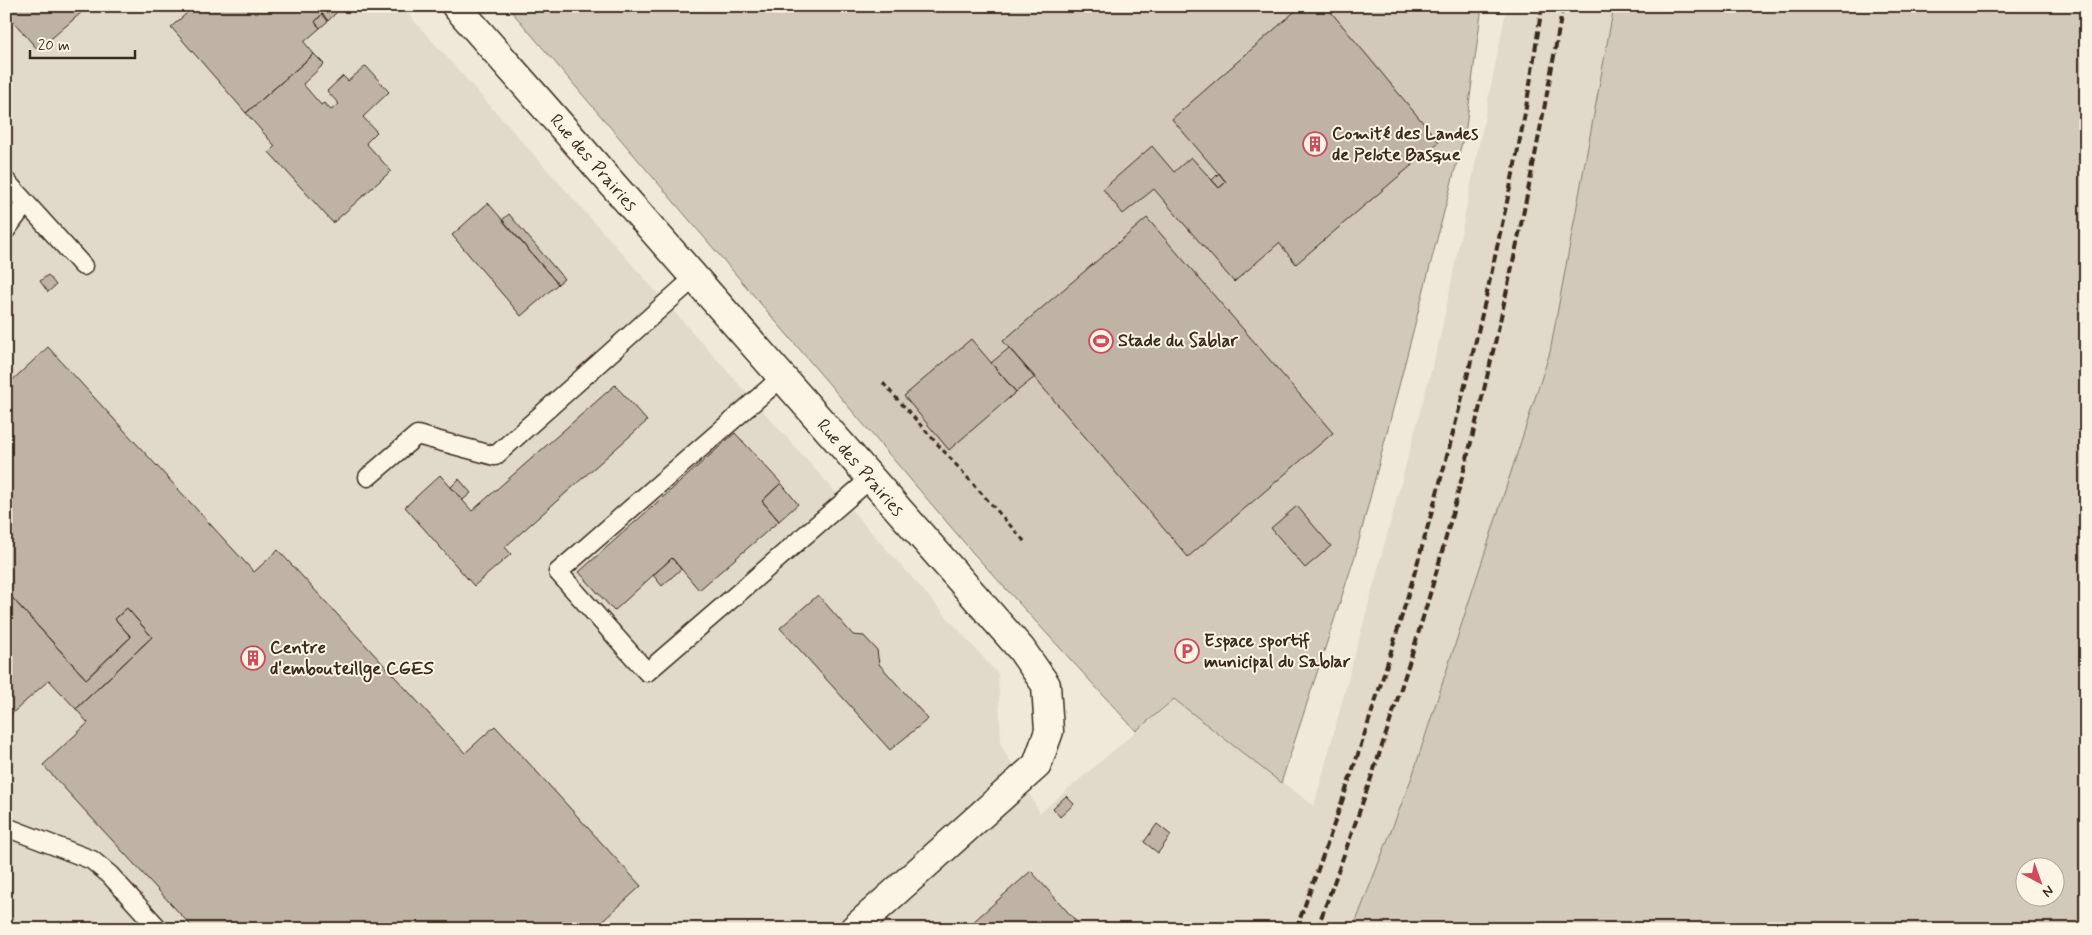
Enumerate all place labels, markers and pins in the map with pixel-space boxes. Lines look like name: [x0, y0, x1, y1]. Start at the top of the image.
place label: Comité des Landes de Pelote Basque: [1332, 122, 1478, 167]
building icon: Comité des Landes de Pelote Basque: [1302, 131, 1328, 157]
sports icon: Stade du Sablar: [1088, 328, 1114, 354]
place label: Stade du Sablar: [1118, 329, 1238, 353]
place label: Espace sportif municipal du Sablar: [1204, 629, 1351, 674]
place label: Centre d'embouteillge CGES: [270, 636, 434, 683]
parking icon: Espace sportif municipal du Sablar: [1174, 638, 1200, 664]
building icon: Centre d'embouteillge CGES: [240, 645, 266, 671]

